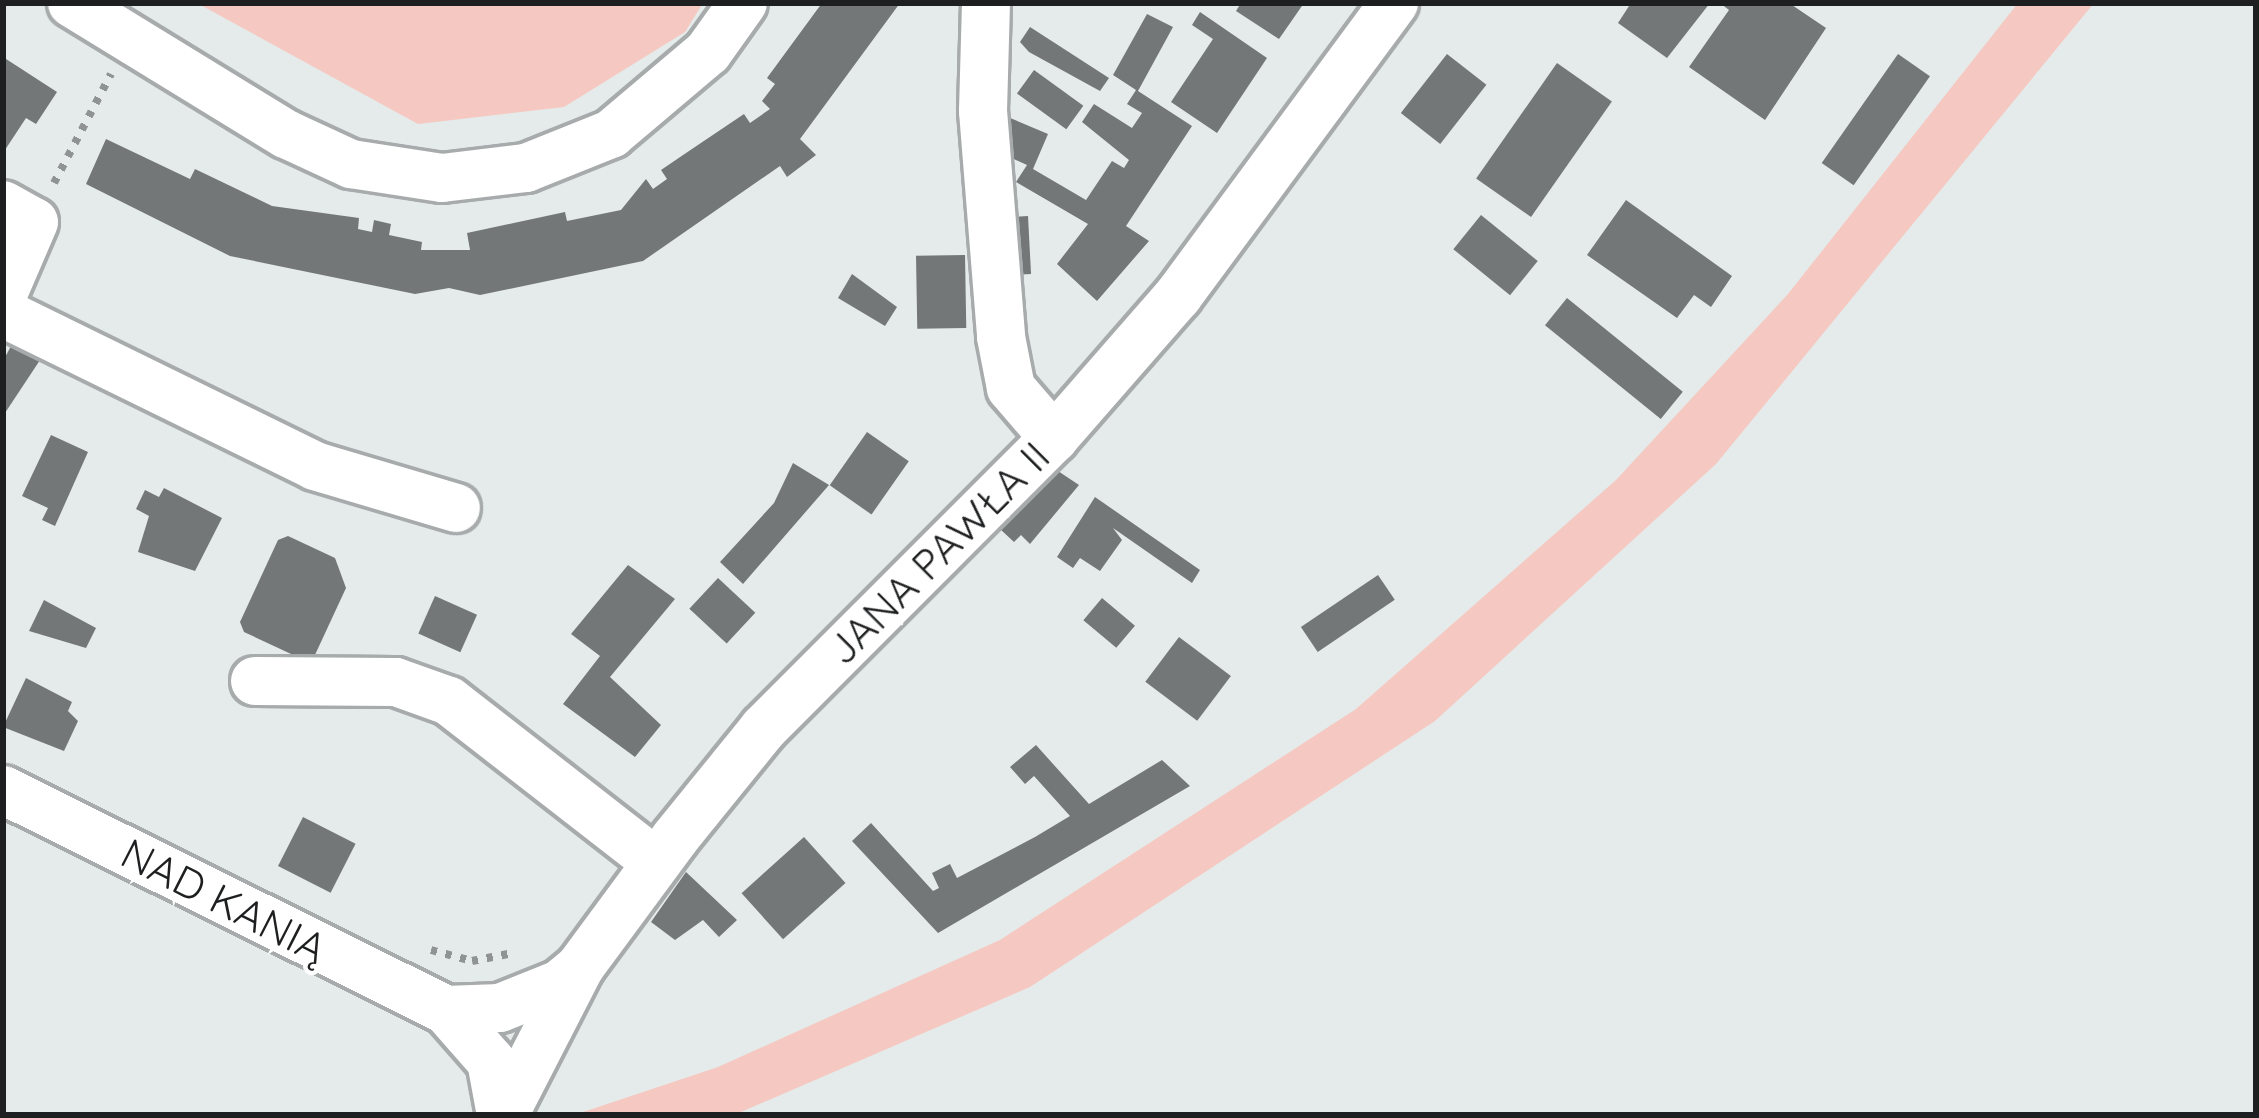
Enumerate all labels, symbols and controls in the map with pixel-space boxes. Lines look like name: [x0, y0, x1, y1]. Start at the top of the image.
street label: JANA PAWŁA II: [816, 431, 1060, 675]
street label: NAD KANIĄ: [113, 828, 335, 974]

